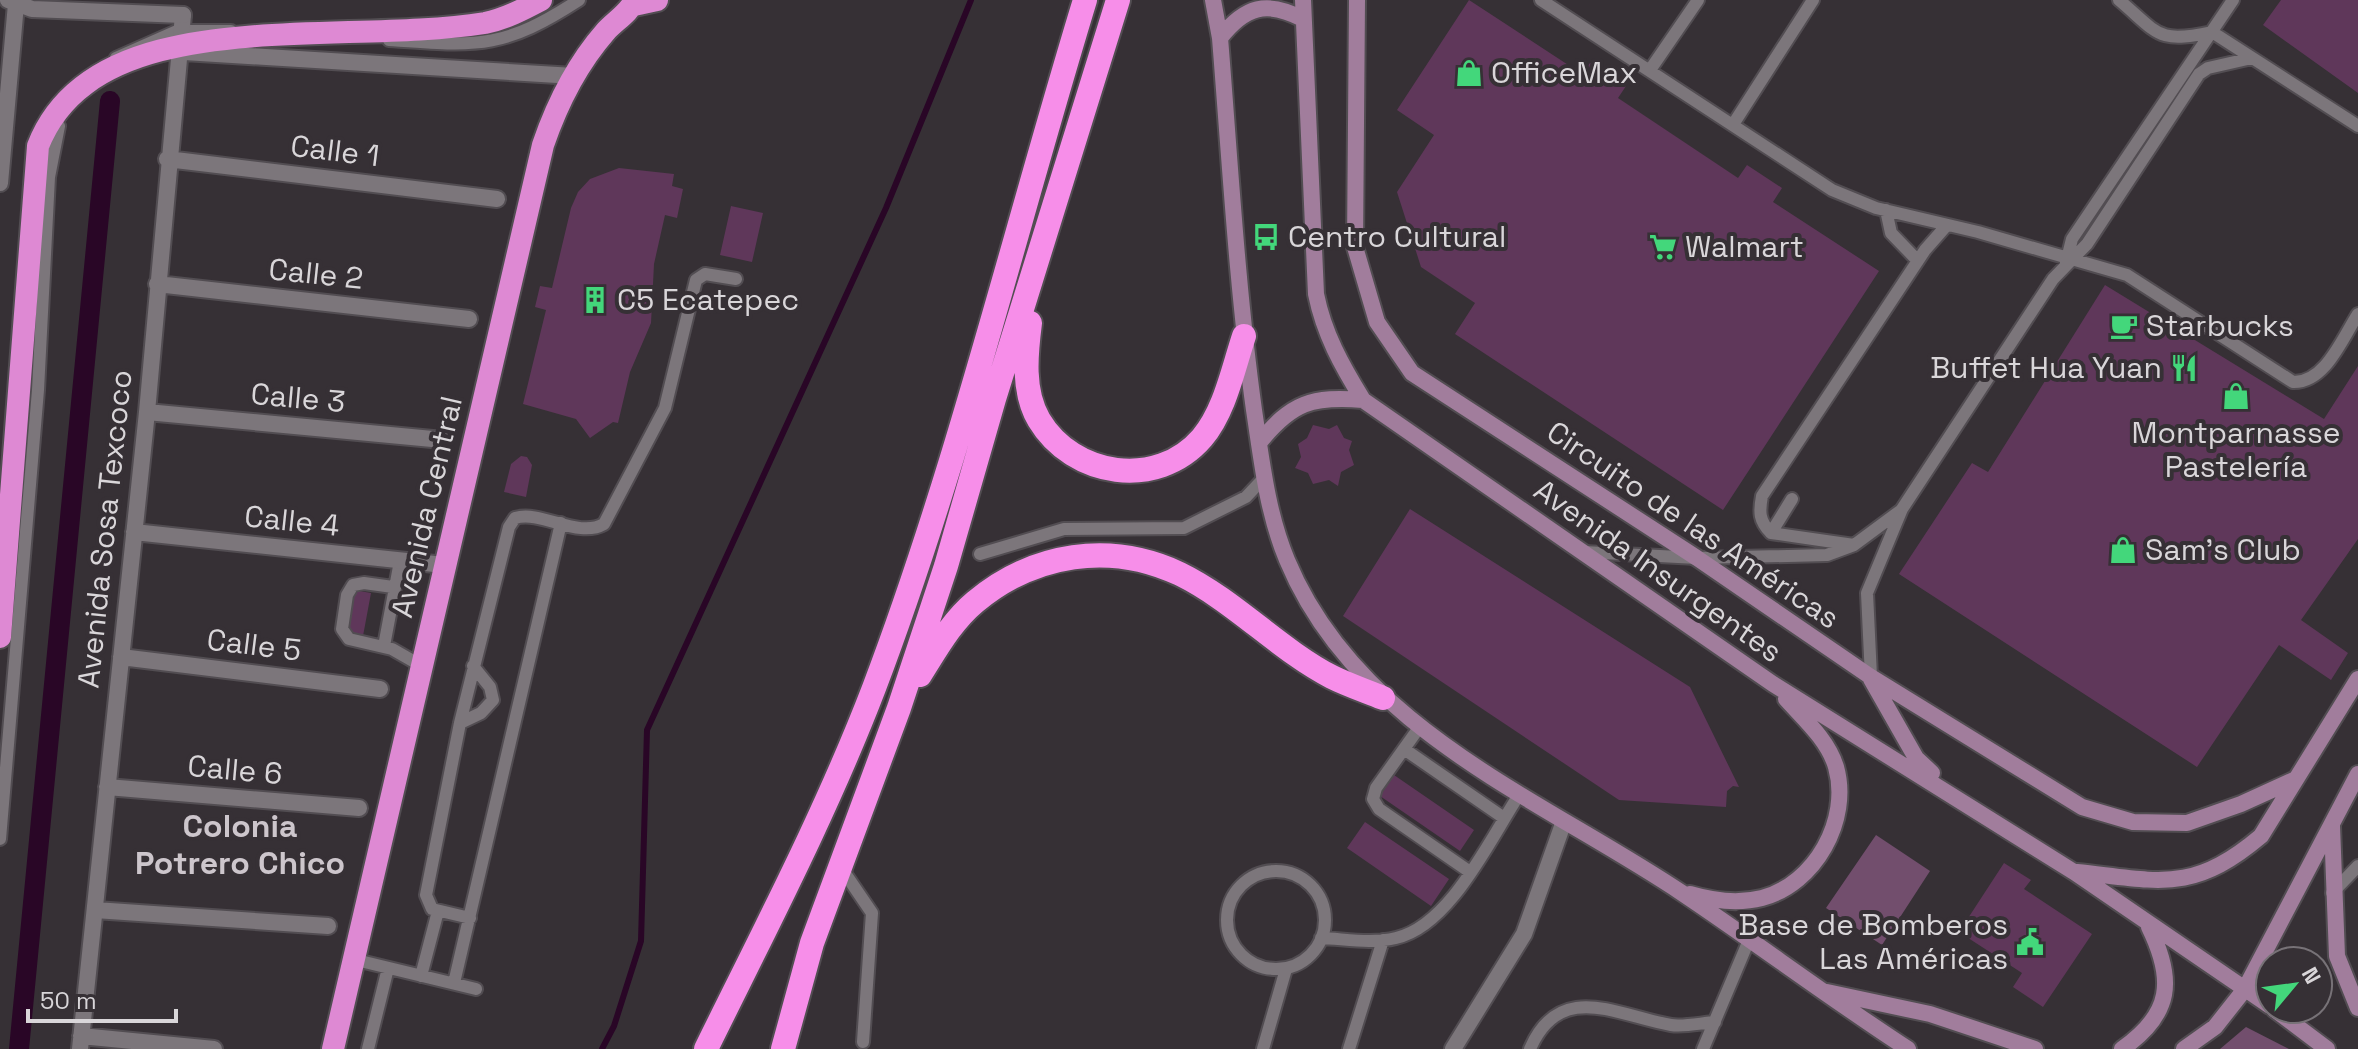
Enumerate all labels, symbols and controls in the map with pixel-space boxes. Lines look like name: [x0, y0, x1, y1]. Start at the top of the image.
place label: OfficeMax: [1491, 53, 1637, 92]
shop icon: OfficeMax: [1454, 58, 1484, 88]
street label: Calle 1: [288, 126, 382, 175]
place label: Centro Cultural: [1288, 217, 1506, 256]
bus stop icon: Centro Cultural: [1251, 222, 1281, 252]
place label: Walmart: [1685, 227, 1804, 266]
supermarket icon: Walmart: [1648, 232, 1678, 262]
street label: Calle 2: [267, 249, 365, 298]
place label: C5 Ecatepec: [617, 280, 799, 319]
building icon: C5 Ecatepec: [580, 285, 610, 315]
place label: Starbucks: [2146, 306, 2294, 345]
cafe icon: Starbucks: [2109, 311, 2139, 341]
place label: Buffet Hua Yuan: [1930, 348, 2162, 387]
restaurant icon: Buffet Hua Yuan: [2169, 353, 2199, 383]
street label: Avenida Sosa Texcoco: [68, 368, 141, 690]
street label: Calle 3: [249, 374, 347, 421]
shop icon: Montparnasse Pastelería: [2221, 381, 2251, 411]
street label: Avenida Central: [382, 392, 471, 621]
street label: Circuito de las Américas: [1539, 412, 1847, 637]
place label: Montparnasse Pastelería: [2131, 413, 2341, 486]
street label: Avenida Insurgentes: [1527, 470, 1790, 671]
street label: Calle 4: [243, 496, 342, 545]
place label: Sam's Club: [2145, 530, 2301, 569]
shop icon: Sam's Club: [2108, 535, 2138, 565]
street label: Calle 5: [205, 619, 303, 670]
street label: Calle 6: [186, 746, 284, 793]
district label: Colonia Potrero Chico: [135, 806, 345, 883]
place label: Base de Bomberos Las Américas: [1739, 905, 2008, 978]
public building icon: Base de Bomberos Las Américas: [2015, 927, 2045, 957]
north arrow: [2254, 945, 2334, 1025]
text: N: [2296, 962, 2327, 989]
scale bar: [28, 973, 176, 1023]
text: 50 m: [40, 985, 97, 1016]

